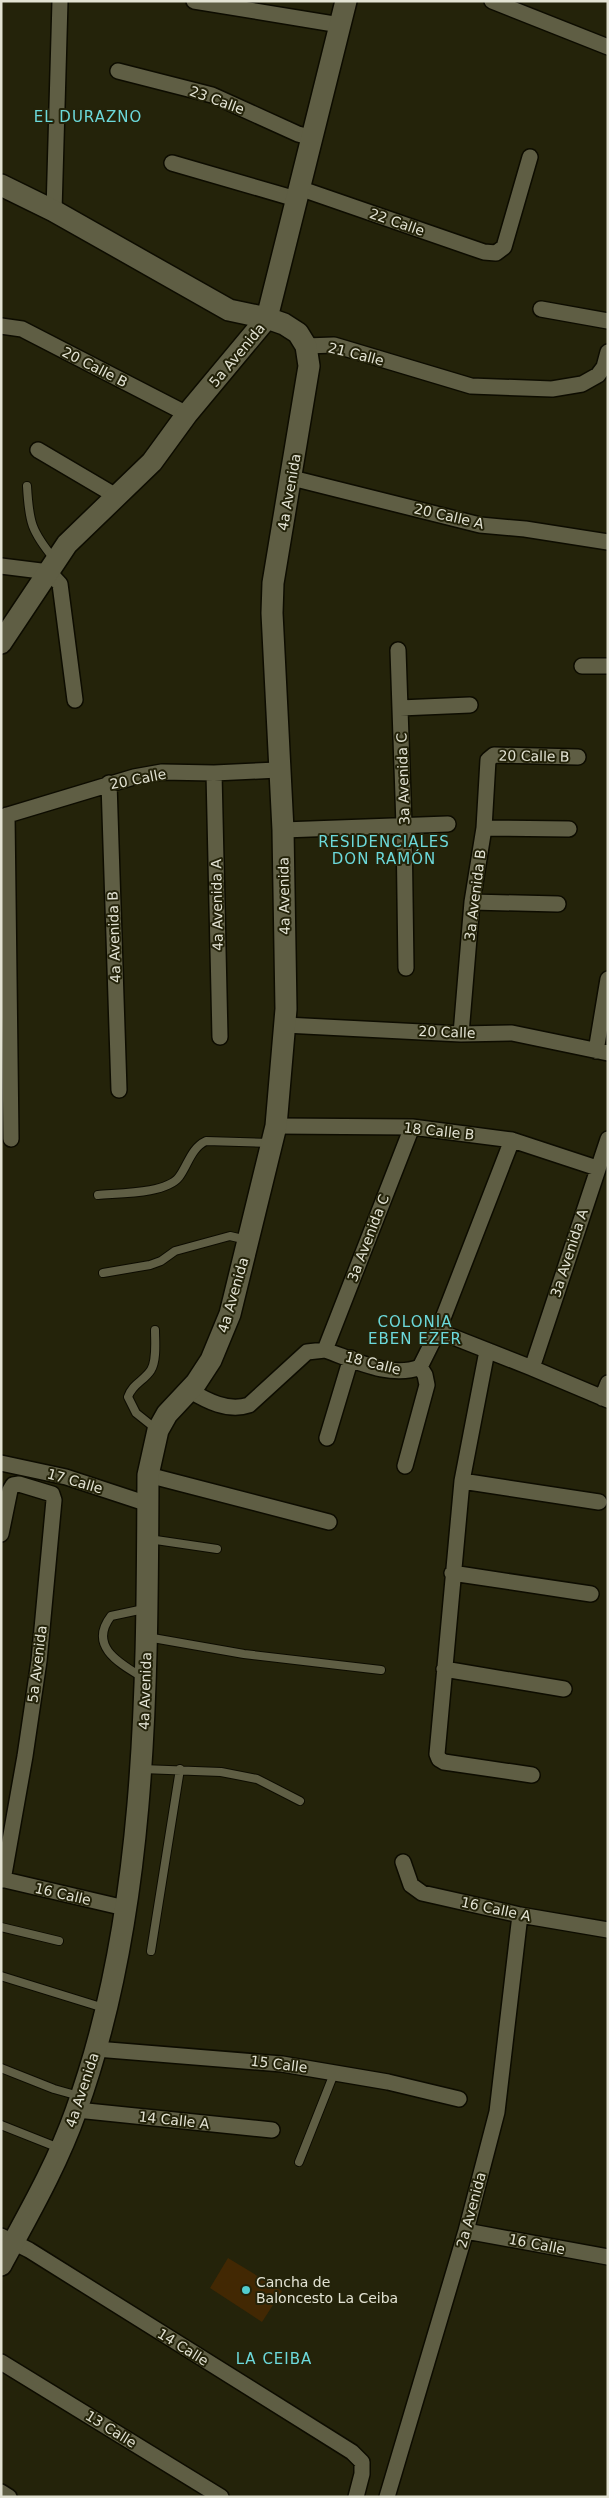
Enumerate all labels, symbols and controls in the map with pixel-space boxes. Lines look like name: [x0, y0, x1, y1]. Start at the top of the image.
street label: 23 Calle: [187, 83, 247, 117]
district label: EL DURAZNO: [34, 108, 142, 126]
street label: 22 Calle: [367, 205, 427, 239]
street label: 5a Avenida: [206, 320, 268, 390]
street label: 21 Calle: [326, 339, 386, 369]
street label: 20 Calle B: [60, 344, 130, 390]
street label: 4a Avenida: [274, 452, 304, 532]
street label: 20 Calle A: [413, 500, 486, 532]
street label: 3a Avenida C: [393, 733, 413, 825]
street label: 20 Calle B: [498, 747, 570, 765]
street label: 20 Calle: [108, 766, 168, 792]
district label: RESIDENCIALES DON RAMÓN: [318, 833, 450, 868]
street label: 3a Avenida B: [461, 848, 489, 942]
street label: 4a Avenida: [275, 857, 293, 935]
street label: 4a Avenida A: [208, 859, 226, 951]
street label: 4a Avenida B: [104, 891, 124, 983]
street label: 20 Calle: [418, 1023, 476, 1041]
street label: 18 Calle B: [403, 1119, 475, 1143]
street label: 3a Avenida C: [344, 1192, 392, 1284]
street label: 3a Avenida A: [547, 1206, 591, 1299]
street label: 4a Avenida: [215, 1255, 251, 1335]
district label: COLONIA EBEN EZER: [368, 1313, 462, 1348]
street label: 18 Calle: [343, 1348, 403, 1378]
street label: 17 Calle: [45, 1465, 105, 1497]
street label: 5a Avenida: [24, 1624, 50, 1704]
street label: 4a Avenida: [136, 1652, 154, 1730]
street label: 16 Calle: [33, 1880, 93, 1908]
street label: 16 Calle A: [460, 1894, 533, 1924]
street label: 4a Avenida: [62, 2051, 102, 2129]
street label: 15 Calle: [250, 2053, 308, 2075]
street label: 14 Calle A: [138, 2108, 211, 2132]
street label: 2a Avenida: [453, 2170, 489, 2250]
street label: 16 Calle: [507, 2231, 567, 2257]
place label: Cancha de Baloncesto La Ceiba: [256, 2274, 398, 2306]
marker: Cancha de Baloncesto La Ceiba: [240, 2284, 252, 2296]
street label: 14 Calle: [155, 2325, 211, 2369]
district label: LA CEIBA: [236, 2350, 312, 2368]
street label: 13 Calle: [83, 2407, 139, 2451]

